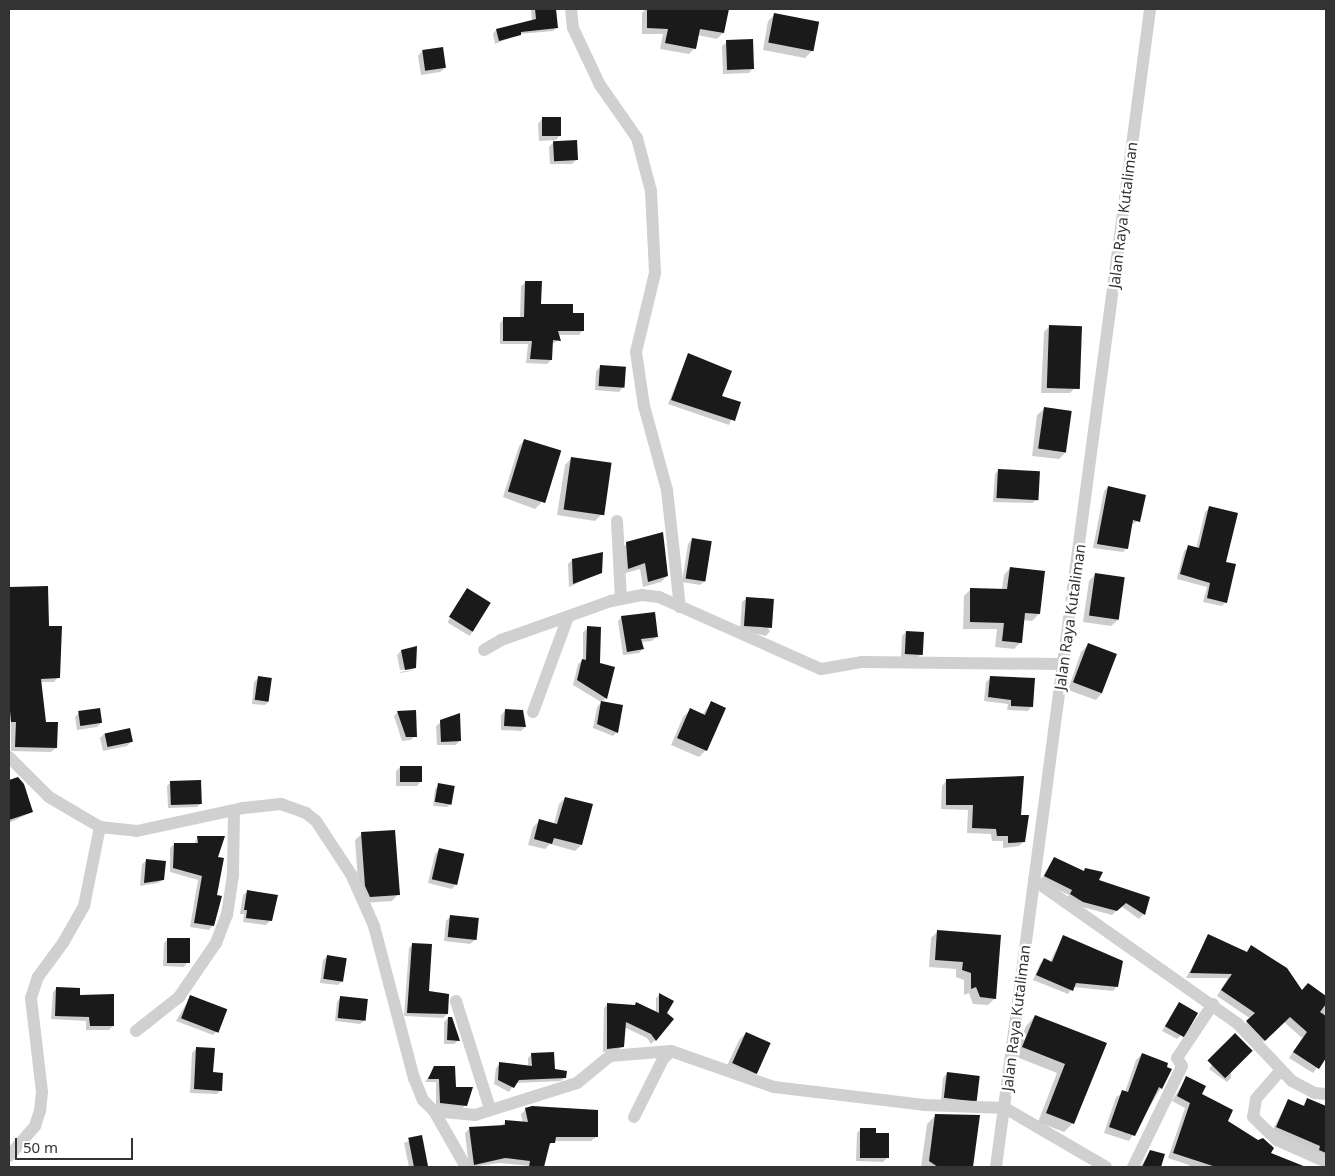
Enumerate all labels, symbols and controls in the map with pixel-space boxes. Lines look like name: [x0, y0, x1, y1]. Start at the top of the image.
street label: Jalan Raya Kutaliman: [1105, 141, 1141, 289]
street label: Jalan Raya Kutaliman: [1051, 543, 1089, 691]
street label: Jalan Raya Kutaliman: [998, 944, 1034, 1092]
scale bar: [18, 1128, 135, 1160]
text: 50 m: [23, 1137, 58, 1157]

